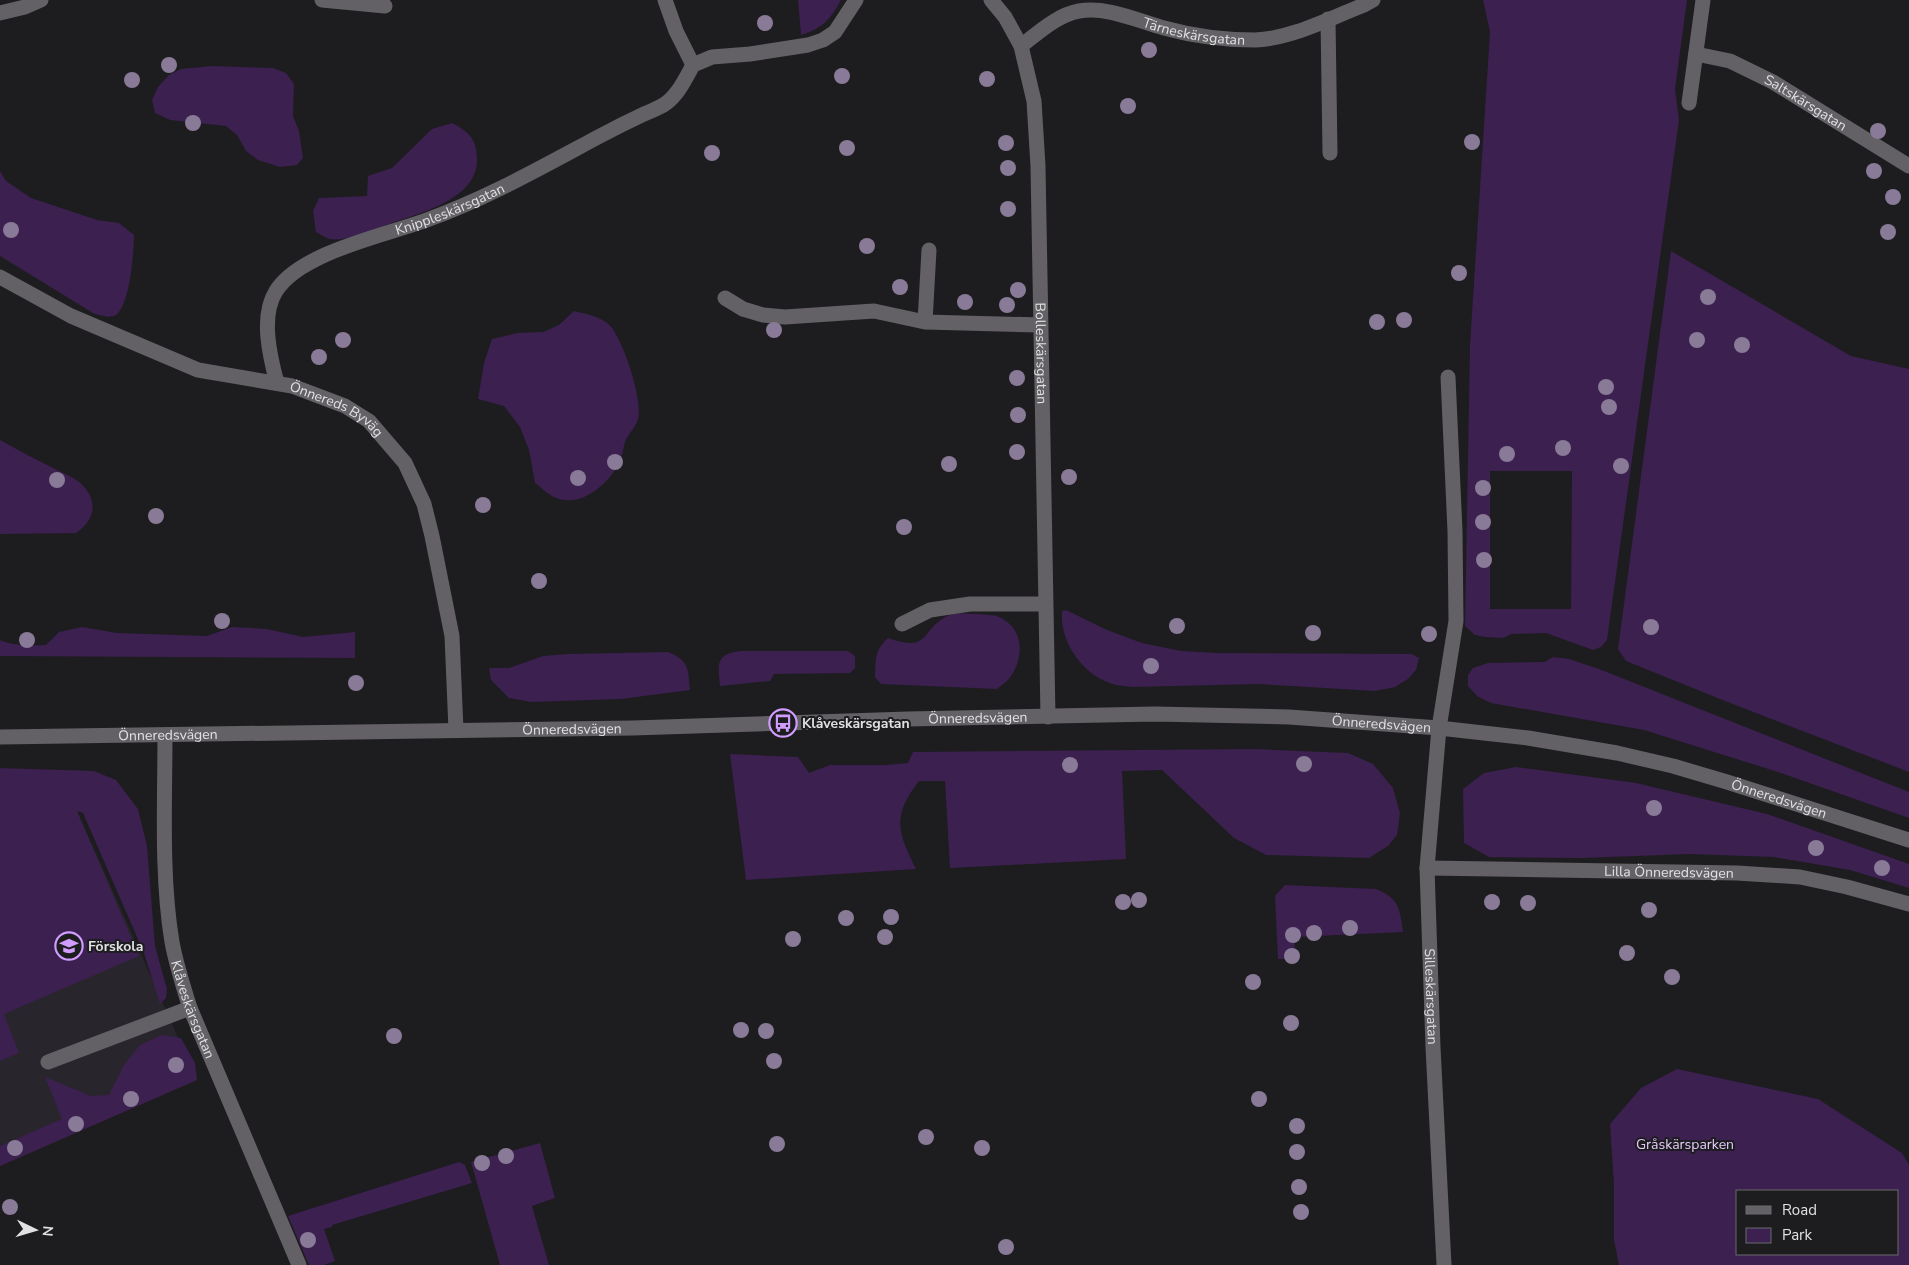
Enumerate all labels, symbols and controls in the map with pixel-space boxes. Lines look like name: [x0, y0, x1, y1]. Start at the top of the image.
street label: Tärneskärsgatan: [1140, 13, 1246, 50]
street label: Saltskärsgatan: [1761, 70, 1850, 135]
street label: Knippleskärsgatan: [393, 179, 508, 240]
street label: Bolleskärsgatan: [1030, 302, 1051, 404]
street label: Önnereds Byväg: [287, 377, 388, 441]
bus stop icon: Klåveskärsgatan: [768, 708, 798, 738]
street label: Önneredsvägen: [928, 708, 1028, 729]
street label: Önneredsvägen: [1331, 711, 1432, 737]
place label: Klåveskärsgatan: [802, 714, 910, 733]
street label: Önneredsvägen: [522, 719, 622, 740]
street label: Önneredsvägen: [118, 725, 218, 745]
street label: Önneredsvägen: [1729, 775, 1829, 823]
street label: Lilla Önneredsvägen: [1604, 862, 1734, 883]
school or university icon: Förskola: [54, 931, 84, 961]
place label: Förskola: [88, 937, 143, 956]
street label: Silleskärsgatan: [1420, 948, 1442, 1045]
street label: Klåveskärsgatan: [166, 958, 219, 1062]
park label: Gråskärsparken: [1636, 1135, 1734, 1154]
legend: [1736, 1190, 1899, 1255]
text: Road: [1782, 1200, 1817, 1220]
north arrow: [10, 1205, 60, 1255]
text: N: [38, 1225, 57, 1237]
text: Park: [1782, 1225, 1812, 1245]

